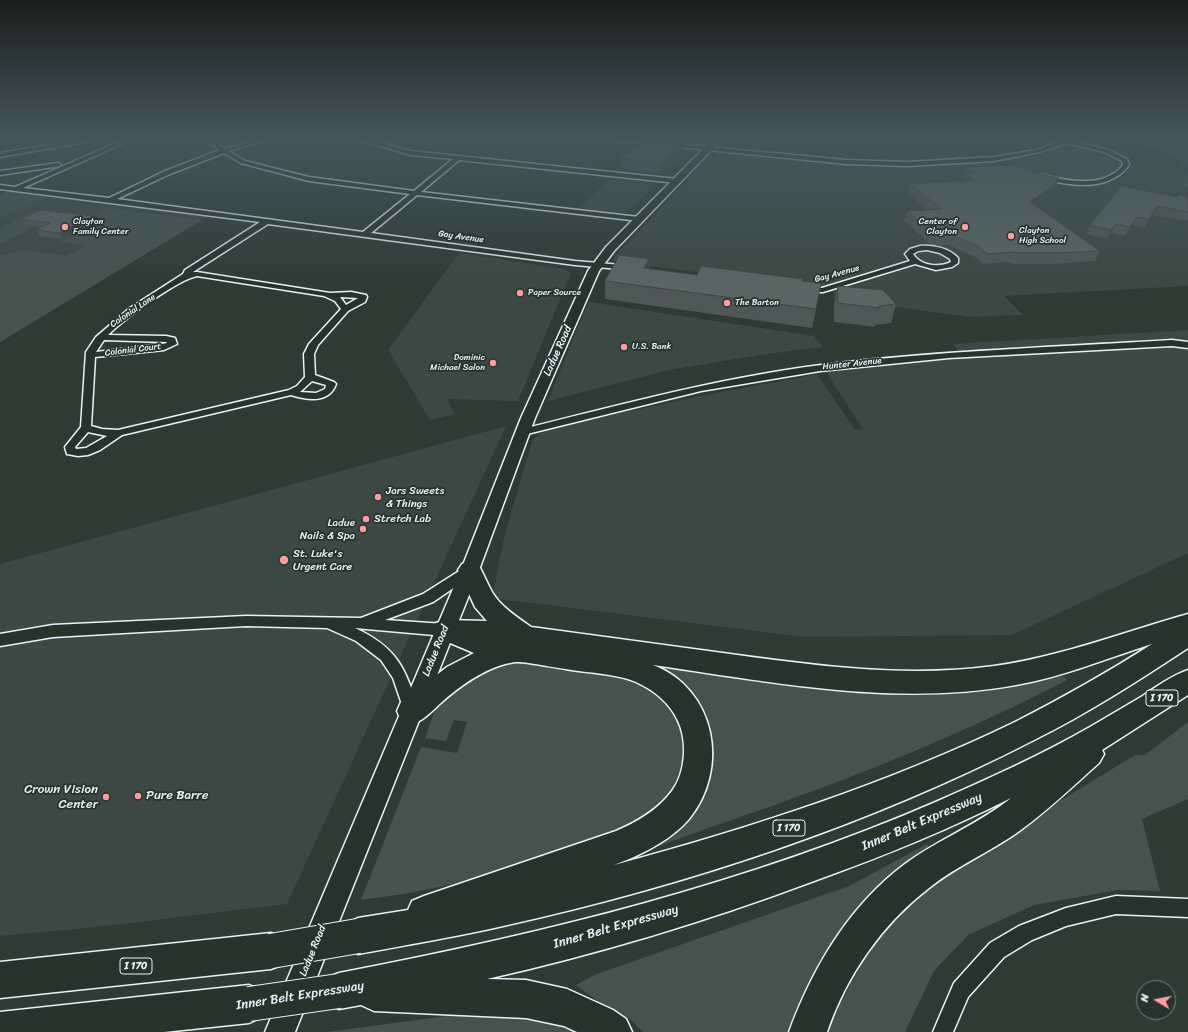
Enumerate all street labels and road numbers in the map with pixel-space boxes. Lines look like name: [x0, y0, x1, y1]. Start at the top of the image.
street label: Gay Avenue: [438, 228, 484, 246]
street label: Gay Avenue: [813, 263, 861, 285]
street label: Colonial Lane: [108, 292, 158, 330]
street label: Ladue Road: [541, 324, 575, 378]
street label: Colonial Court: [104, 341, 162, 359]
street label: Hunter Avenue: [822, 356, 882, 372]
street label: Ladue Road: [420, 623, 452, 679]
road number: I 170: [1146, 690, 1178, 706]
street label: Inner Belt Expressway: [860, 790, 984, 854]
road number: I 170: [773, 820, 805, 836]
street label: Inner Belt Expressway: [552, 902, 680, 952]
street label: Ladue Road: [297, 923, 329, 979]
road number: I 170: [120, 958, 152, 974]
street label: Inner Belt Expressway: [235, 978, 365, 1014]

